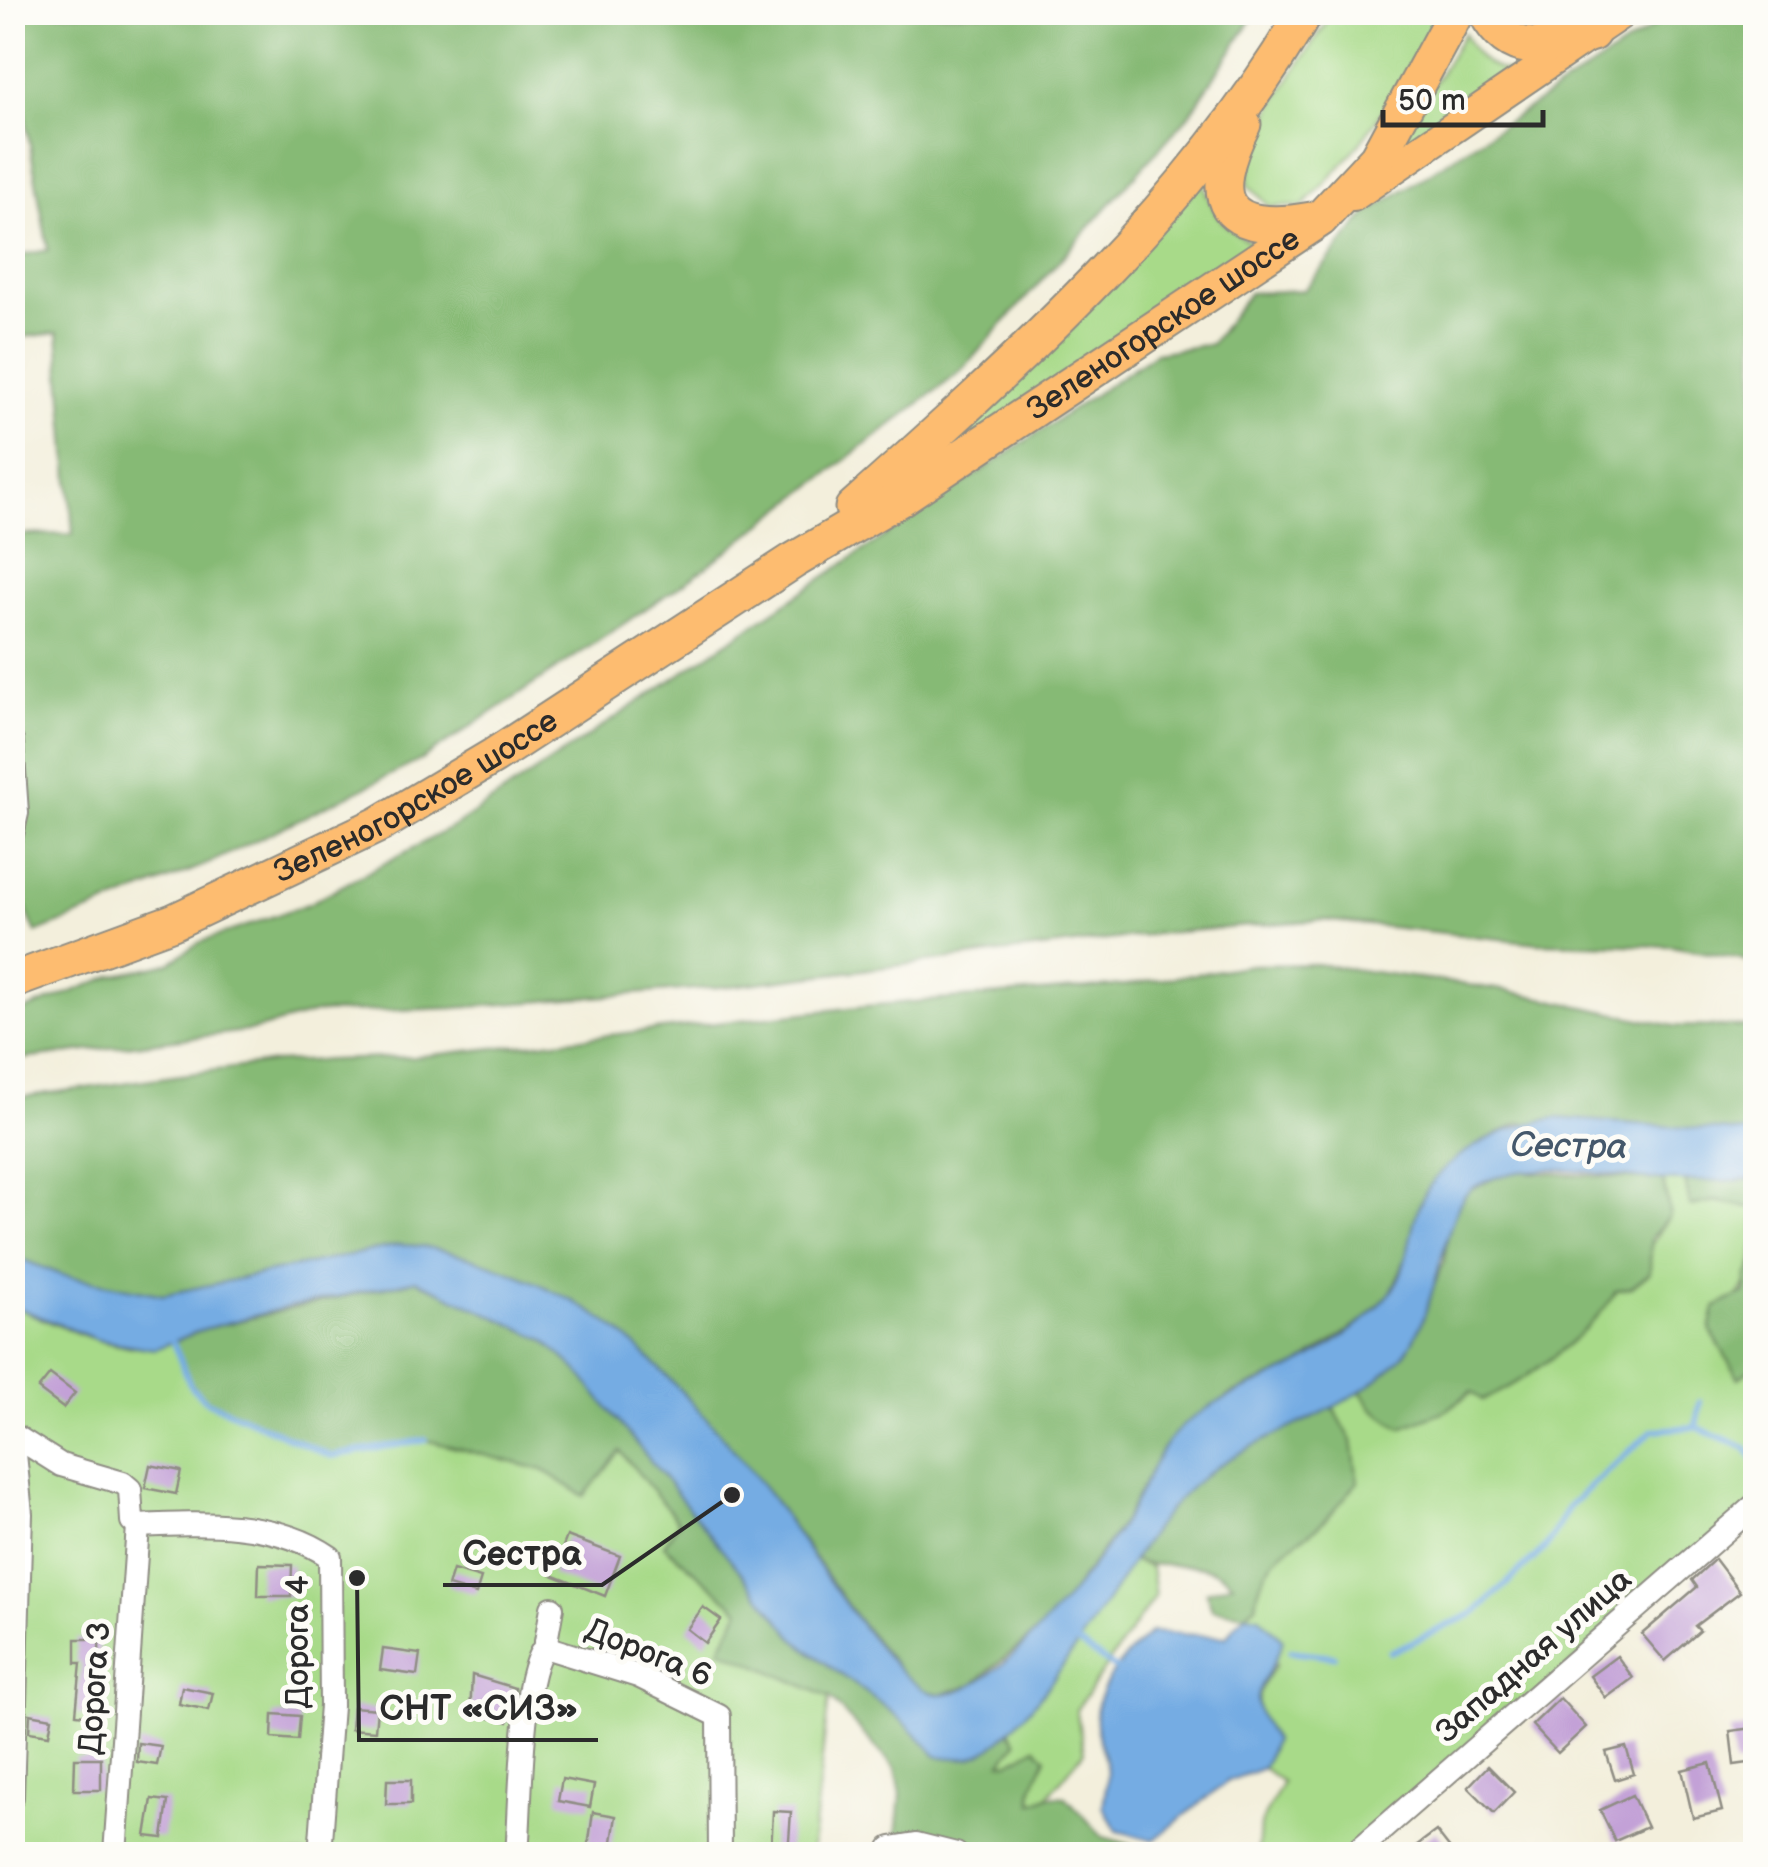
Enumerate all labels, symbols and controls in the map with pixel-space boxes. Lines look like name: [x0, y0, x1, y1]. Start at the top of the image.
scale bar: [1383, 65, 1543, 127]
text: 50 m: [1398, 83, 1466, 119]
street label: Зеленогорское шоссе: [1020, 220, 1308, 430]
street label: Зеленогорское шоссе: [268, 702, 566, 892]
water label: Сестра: [1510, 1124, 1628, 1169]
callout: Сестра: [443, 1520, 602, 1585]
text: Сестра: [462, 1533, 582, 1576]
street label: Западная улица: [1428, 1560, 1640, 1752]
street label: Дорога 4: [279, 1575, 318, 1708]
street label: Дорога 6: [580, 1610, 717, 1696]
street label: Дорога 3: [71, 1620, 120, 1756]
callout: СНТ «СИЗ»: [359, 1675, 598, 1740]
text: СНТ «СИЗ»: [380, 1688, 578, 1731]

